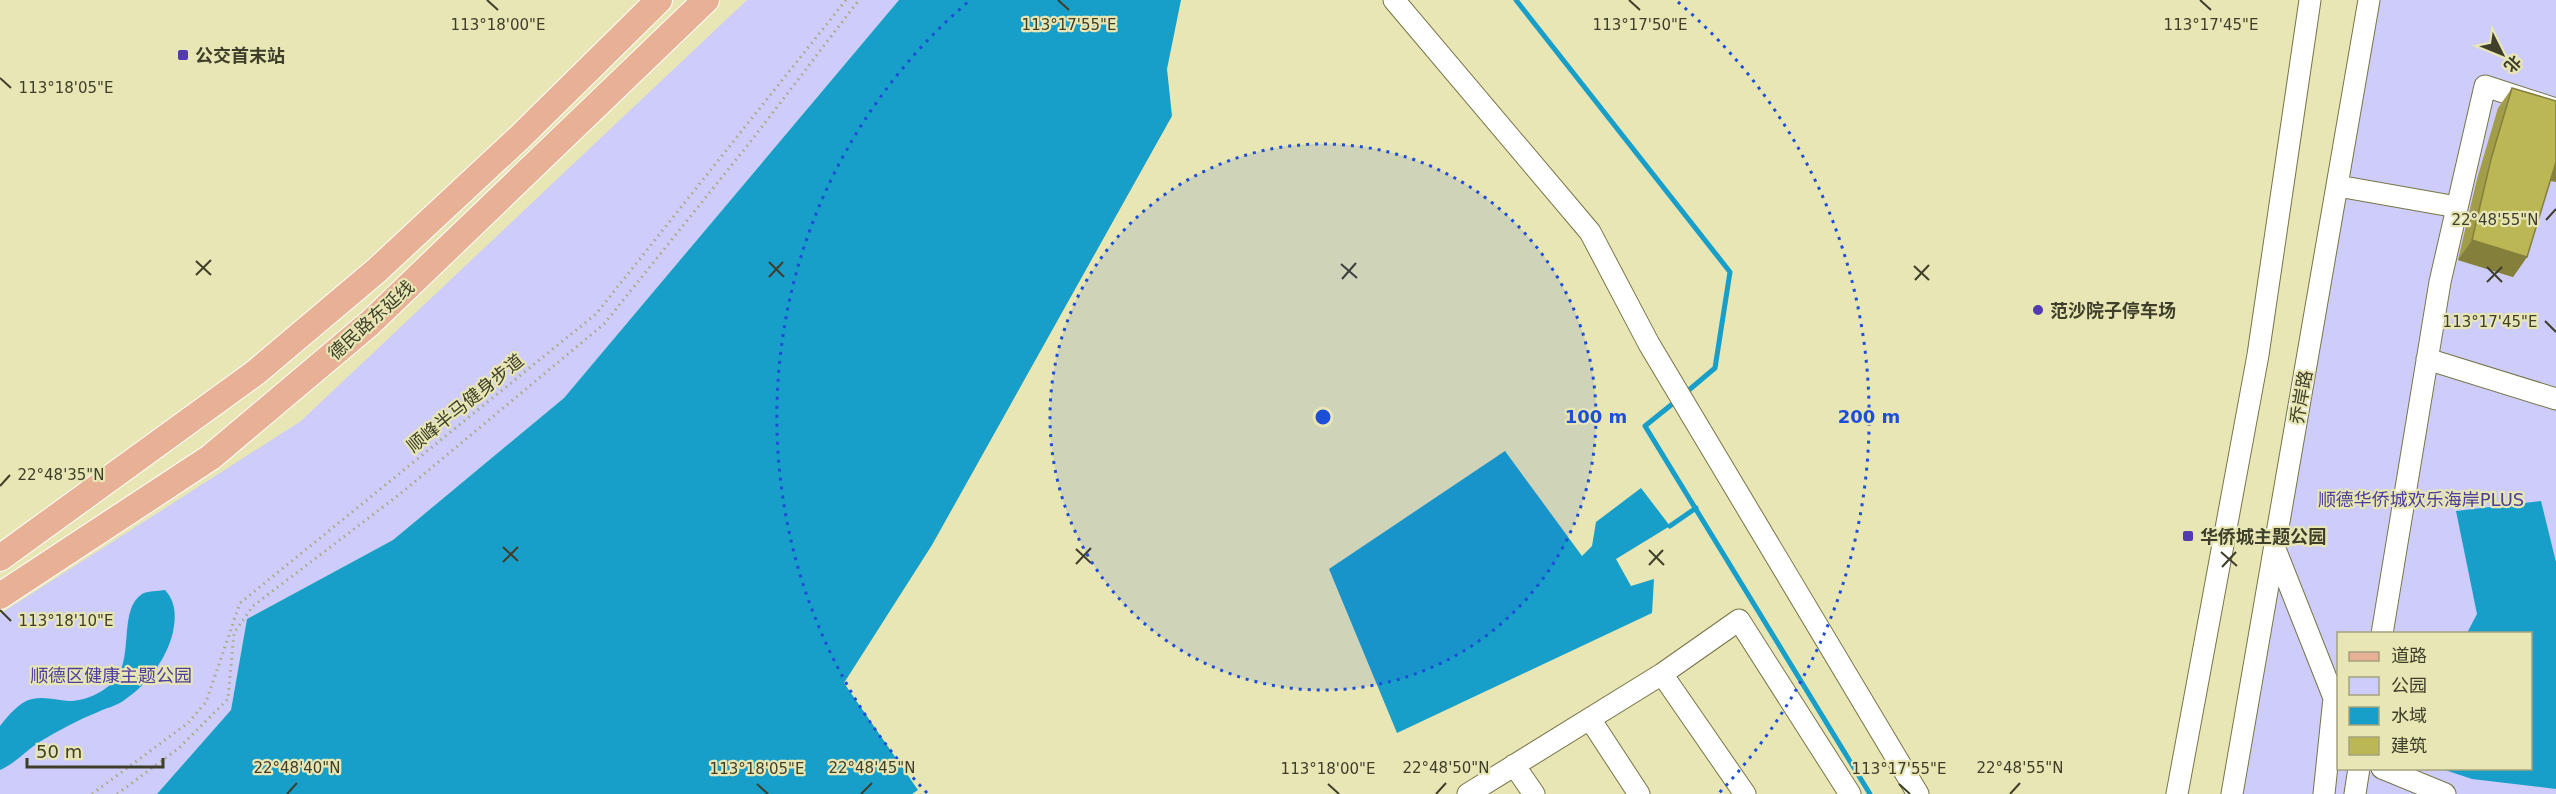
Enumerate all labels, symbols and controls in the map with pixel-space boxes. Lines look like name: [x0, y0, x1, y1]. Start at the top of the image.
text: 113°18'00"E: [451, 16, 545, 34]
text: 113°17'55"E: [1022, 16, 1116, 34]
text: 113°17'50"E: [1593, 16, 1687, 34]
text: 113°17'45"E: [2164, 16, 2258, 34]
north arrow: [2472, 24, 2532, 84]
place label: 公交首末站: [195, 45, 285, 66]
marker: 公交首末站: [176, 48, 190, 62]
text: 北: [2500, 52, 2525, 76]
text: 113°18'05"E: [19, 79, 113, 97]
text: 22°48'55"N: [2451, 211, 2539, 229]
street label: 德民路东延线: [324, 276, 418, 364]
place label: 范沙院子停车场: [2050, 300, 2176, 321]
marker: 范沙院子停车场: [2031, 303, 2045, 317]
text: 113°17'45"E: [2443, 313, 2537, 331]
street label: 顺峰半马健身步道: [402, 350, 528, 456]
street label: 乔岸路: [2286, 369, 2316, 425]
text: 100 m: [1565, 406, 1627, 427]
text: 200 m: [1838, 406, 1900, 427]
centre of rings: [1313, 407, 1333, 427]
text: 22°48'35"N: [17, 466, 105, 484]
park label: 顺德华侨城欢乐海岸PLUS: [2318, 489, 2524, 510]
place label: 华侨城主题公园: [2200, 526, 2326, 547]
marker: 华侨城主题公园: [2181, 529, 2195, 543]
text: 113°18'10"E: [19, 612, 113, 630]
legend: [2337, 632, 2532, 770]
text: 道路: [2391, 645, 2427, 666]
park label: 顺德区健康主题公园: [30, 665, 192, 686]
text: 公园: [2391, 675, 2427, 696]
text: 水域: [2391, 705, 2427, 726]
scale bar: [27, 731, 164, 769]
text: 建筑: [2391, 735, 2427, 756]
text: 50 m: [36, 741, 82, 762]
text: 22°48'40"N: [253, 759, 341, 777]
text: 22°48'45"N: [828, 759, 916, 777]
text: 22°48'50"N: [1402, 759, 1490, 777]
text: 22°48'55"N: [1976, 759, 2064, 777]
text: 113°18'05"E: [710, 760, 804, 778]
text: 113°18'00"E: [1281, 760, 1375, 778]
text: 113°17'55"E: [1852, 760, 1946, 778]

